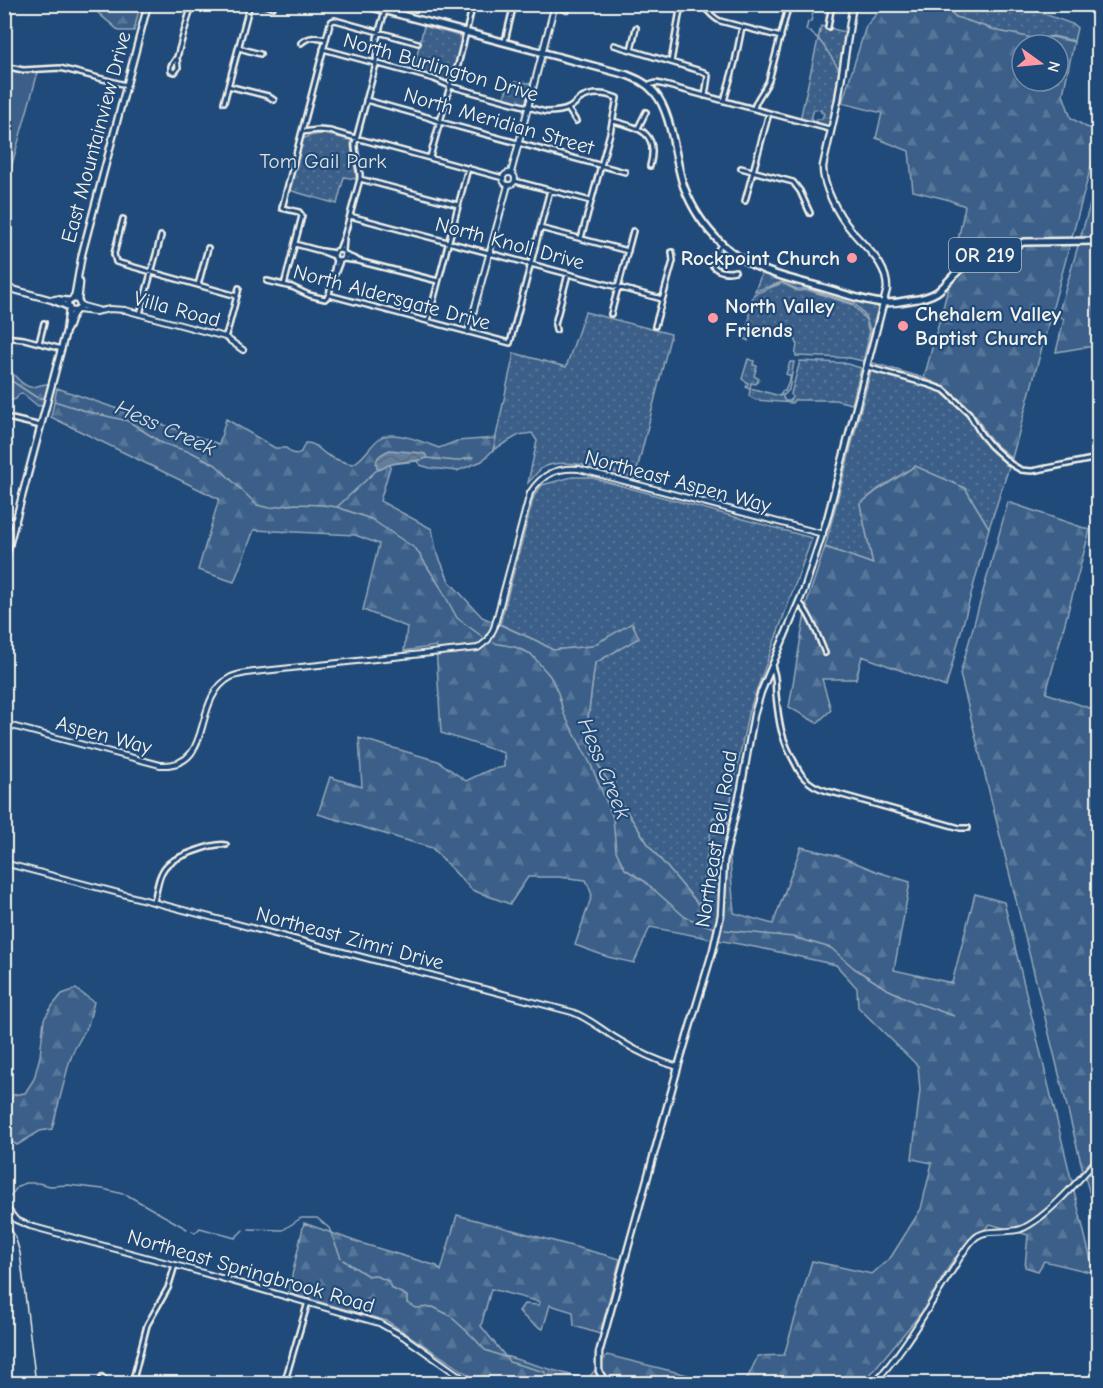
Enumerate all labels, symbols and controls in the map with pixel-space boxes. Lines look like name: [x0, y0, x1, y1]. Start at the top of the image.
street label: North Burlington Drive: [341, 28, 541, 106]
street label: East Mountainview Drive: [56, 29, 136, 245]
north arrow: [1010, 33, 1070, 93]
text: N: [1043, 59, 1064, 74]
street label: North Meridian Street: [401, 82, 598, 160]
park label: Tom Gail Park: [260, 149, 386, 173]
street label: North Knoll Drive: [433, 212, 587, 274]
road number: OR 219: [949, 238, 1021, 272]
place label: Rockpoint Church: [681, 246, 840, 270]
marker: Rockpoint Church: [845, 251, 859, 265]
street label: North Aldersgate Drive: [291, 259, 493, 335]
street label: Villa Road: [131, 286, 223, 332]
place label: North Valley Friends: [725, 294, 835, 342]
place label: Chehalem Valley Baptist Church: [915, 302, 1062, 350]
marker: North Valley Friends: [706, 311, 720, 325]
marker: Chehalem Valley Baptist Church: [896, 319, 910, 333]
water label: Hess Creek: [111, 394, 220, 462]
street label: Northeast Aspen Way: [582, 445, 774, 518]
street label: Aspen Way: [53, 711, 155, 759]
water label: Hess Creek: [572, 714, 636, 823]
street label: Northeast Bell Road: [690, 749, 742, 929]
street label: Northeast Zimri Drive: [254, 901, 446, 975]
street label: Northeast Springbrook Road: [125, 1224, 377, 1318]

